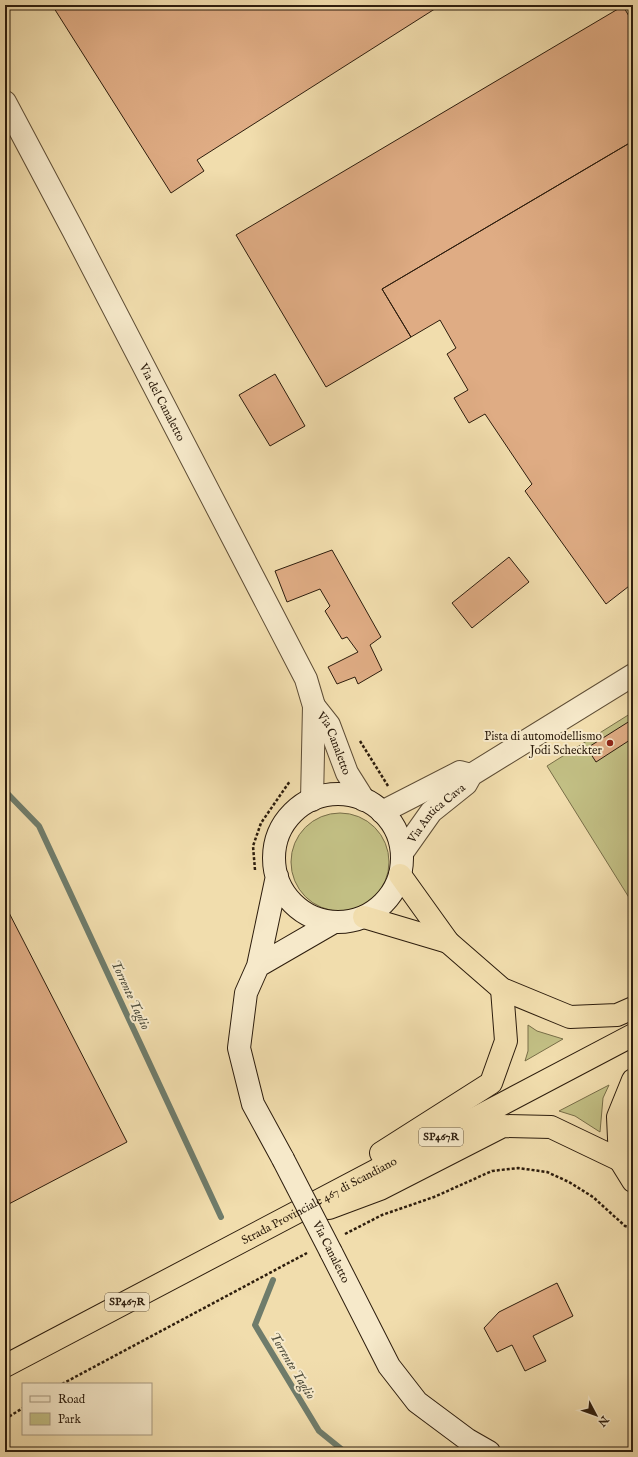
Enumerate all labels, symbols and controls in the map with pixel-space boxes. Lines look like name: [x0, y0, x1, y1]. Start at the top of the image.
street label: Via del Canaletto: [136, 360, 189, 444]
street label: Via Canaletto: [313, 708, 355, 777]
place label: Pista di automodellismo Jodi Scheckter: [484, 729, 603, 759]
marker: Pista di automodellismo Jodi Scheckter: [605, 738, 615, 748]
street label: Via Antica Cava: [403, 780, 469, 847]
water label: Torrente Taglio: [106, 957, 154, 1033]
road number: SP467R: [419, 1128, 463, 1146]
street label: Strada Provinciale 467 di Scandiano: [239, 1153, 400, 1248]
street label: Via Canaletto: [309, 1218, 353, 1286]
road number: SP467R: [105, 1293, 149, 1311]
water label: Torrente Taglio: [265, 1329, 319, 1403]
legend: [22, 1383, 152, 1435]
text: Road: [58, 1392, 86, 1407]
north arrow: [576, 1395, 616, 1435]
text: Park: [58, 1412, 81, 1427]
text: N: [594, 1412, 612, 1429]

